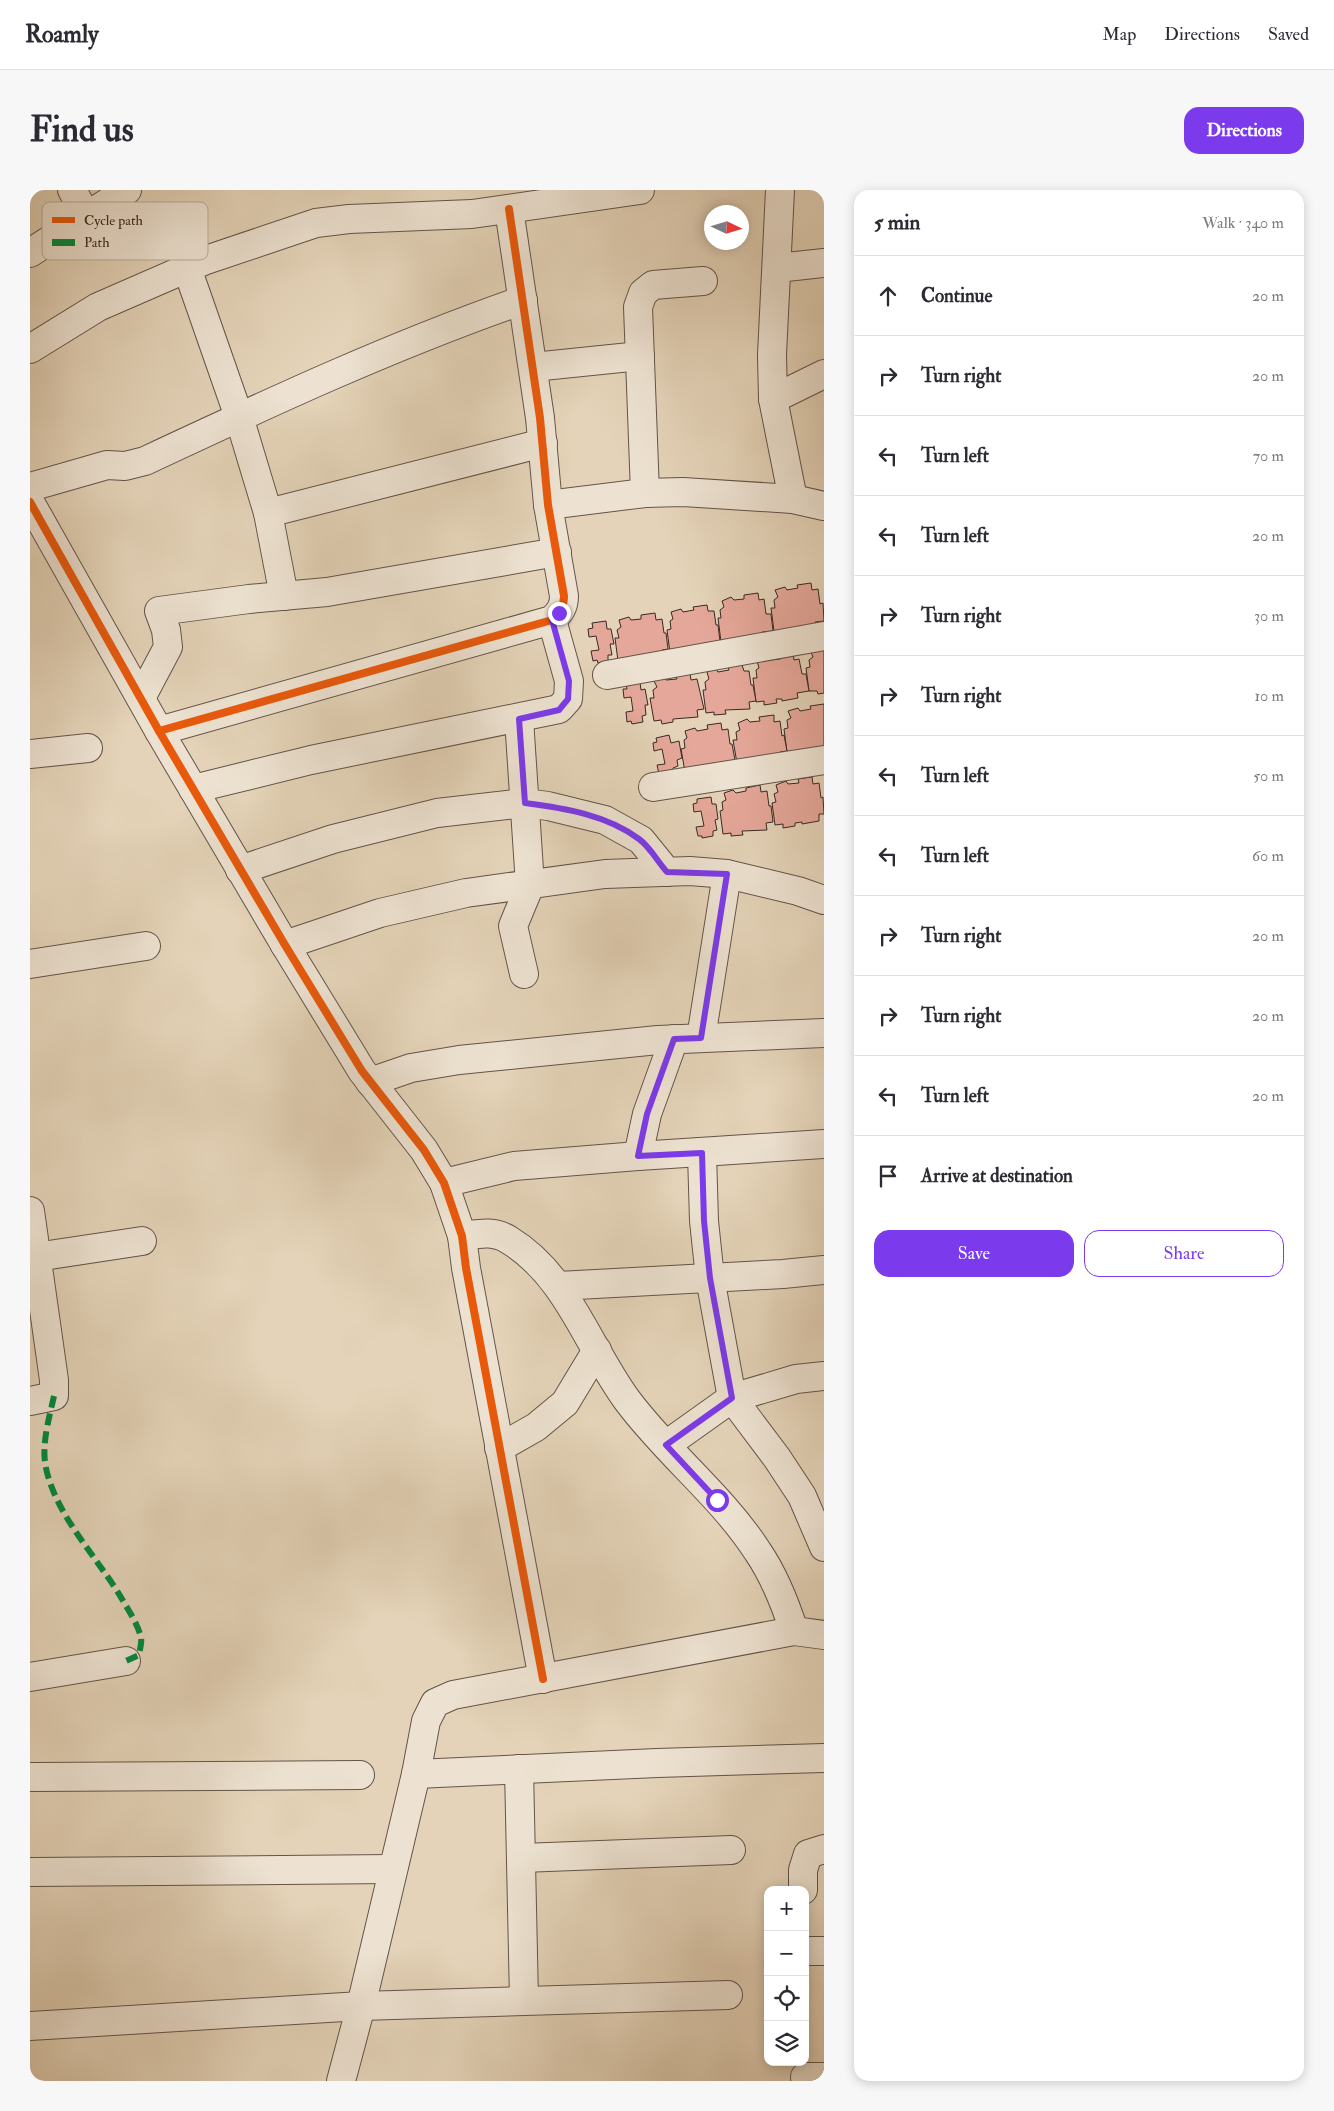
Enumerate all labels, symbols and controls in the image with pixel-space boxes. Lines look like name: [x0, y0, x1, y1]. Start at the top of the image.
text: Roamly: [25, 19, 99, 50]
text: Map: [1103, 23, 1136, 46]
text: Directions: [1164, 23, 1240, 46]
text: Saved: [1268, 23, 1309, 46]
button: Directions: [1184, 107, 1304, 154]
text: Find us: [30, 108, 134, 152]
legend: [42, 202, 208, 260]
north arrow: [704, 205, 749, 250]
text: 5 min: [874, 209, 920, 236]
text: Cycle path: [84, 212, 144, 230]
text: Walk · 340 m: [1202, 213, 1284, 233]
text: Path: [84, 234, 110, 251]
icon: ahead: [874, 282, 902, 310]
text: Continue: [921, 284, 992, 308]
text: 20 m: [1252, 286, 1284, 306]
icon: right: [874, 362, 902, 390]
text: Turn right: [921, 364, 1001, 388]
text: 20 m: [1252, 366, 1284, 386]
icon: left: [874, 442, 902, 470]
text: Turn left: [921, 444, 989, 468]
text: 70 m: [1253, 446, 1284, 466]
icon: left: [874, 522, 902, 550]
text: Turn left: [921, 524, 989, 548]
text: 20 m: [1252, 526, 1284, 546]
route end: [548, 602, 571, 625]
icon: right: [874, 602, 902, 630]
text: Turn right: [921, 604, 1001, 628]
text: 30 m: [1254, 606, 1284, 626]
icon: right: [874, 682, 902, 710]
text: Turn right: [921, 684, 1001, 708]
text: 10 m: [1254, 686, 1284, 706]
icon: left: [874, 762, 902, 790]
text: Turn left: [921, 764, 989, 788]
text: 50 m: [1253, 766, 1284, 786]
icon: left: [874, 842, 902, 870]
text: Turn left: [921, 844, 989, 868]
text: 60 m: [1252, 846, 1284, 866]
icon: right: [874, 922, 902, 950]
text: Turn right: [921, 924, 1001, 948]
text: 20 m: [1252, 926, 1284, 946]
icon: right: [874, 1002, 902, 1030]
text: Turn right: [921, 1004, 1001, 1028]
text: 20 m: [1252, 1006, 1284, 1026]
icon: left: [874, 1082, 902, 1110]
text: Turn left: [921, 1084, 989, 1108]
text: 20 m: [1252, 1086, 1284, 1106]
icon: arrive: [874, 1162, 902, 1190]
text: Arrive at destination: [921, 1164, 1073, 1188]
button: Save: [874, 1230, 1074, 1277]
button: Share: [1084, 1230, 1284, 1277]
route start: [706, 1489, 729, 1512]
map controls: [764, 1886, 809, 2066]
button: +: [764, 1886, 809, 1931]
button: −: [764, 1931, 809, 1976]
button: locate: [764, 1976, 809, 2021]
button: layers: [764, 2021, 809, 2066]

